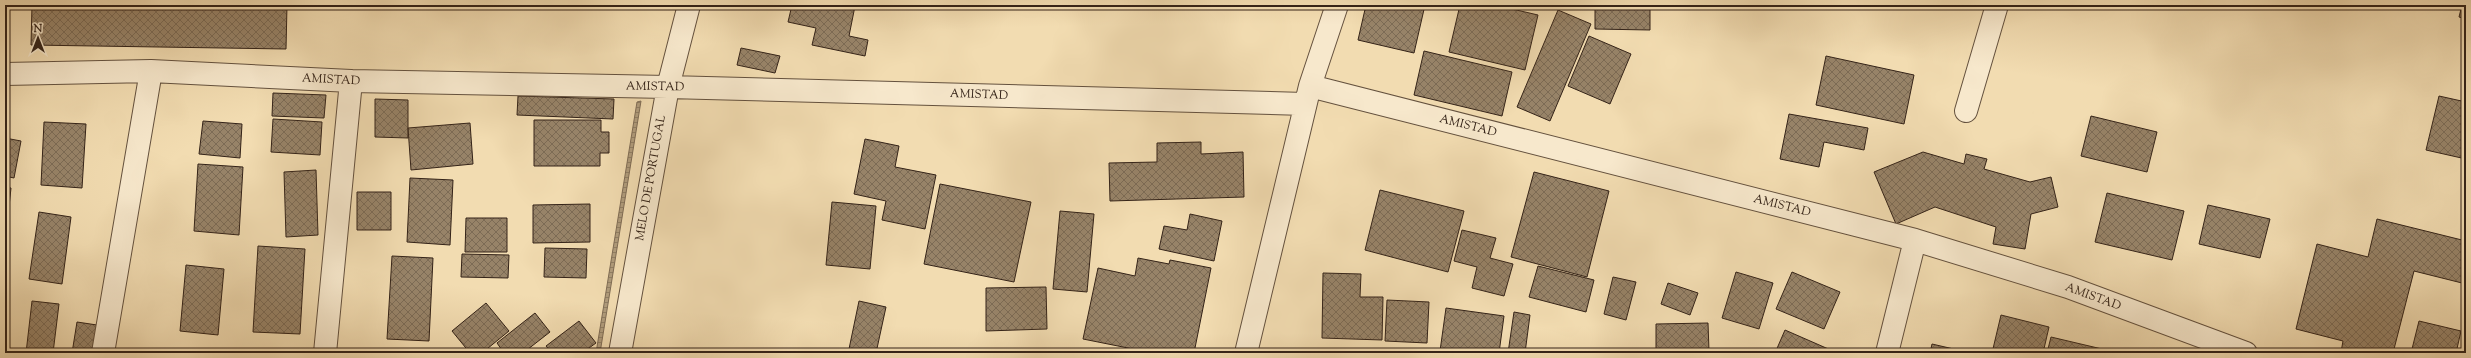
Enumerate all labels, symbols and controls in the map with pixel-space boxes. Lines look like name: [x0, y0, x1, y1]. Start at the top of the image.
north arrow: [18, 18, 58, 58]
text: N: [33, 21, 43, 37]
street label: AMISTAD: [301, 69, 361, 91]
street label: AMISTAD: [626, 77, 684, 97]
street label: AMISTAD: [949, 85, 1009, 105]
street label: AMISTAD: [1437, 110, 1499, 142]
street label: MELO DE PORTUGAL: [631, 114, 671, 242]
street label: AMISTAD: [1751, 190, 1813, 222]
street label: AMISTAD: [2062, 279, 2124, 315]

